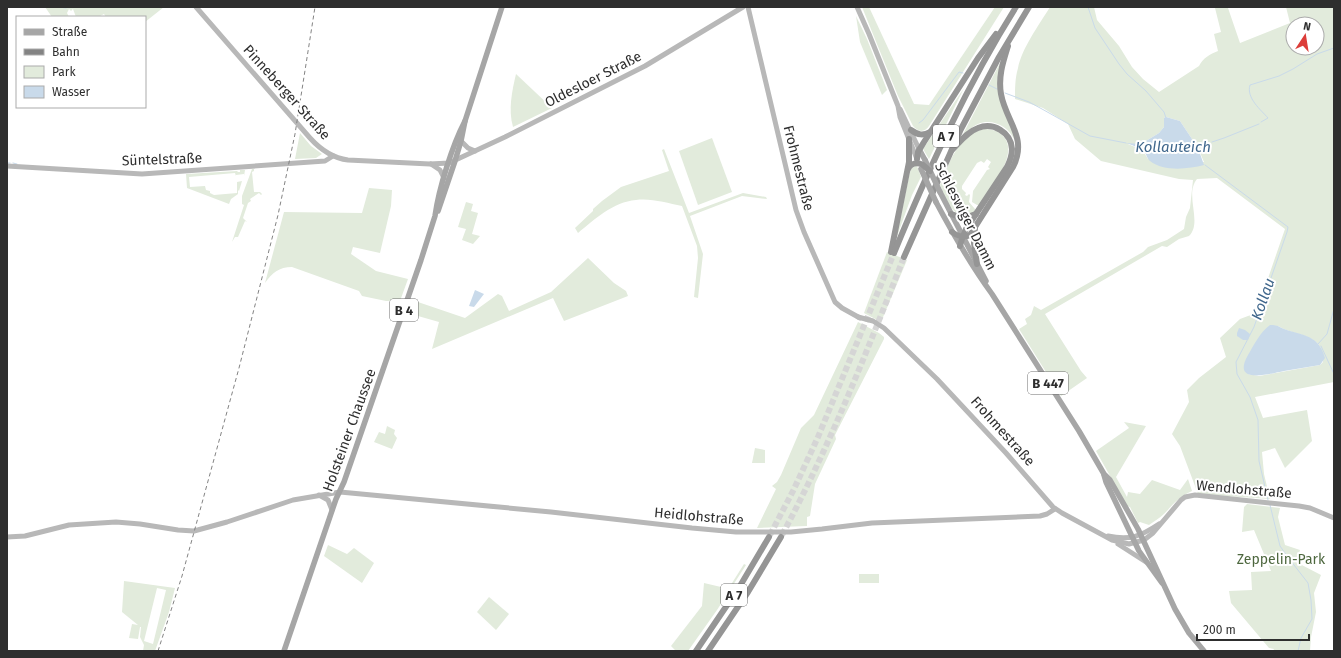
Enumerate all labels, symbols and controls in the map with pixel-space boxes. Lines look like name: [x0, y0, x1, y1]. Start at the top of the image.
legend: [16, 16, 146, 108]
north arrow: [1285, 16, 1325, 56]
text: N: [1302, 20, 1312, 34]
text: Straße: [52, 25, 87, 39]
street label: Pinneberger Straße: [239, 41, 334, 143]
text: Bahn: [52, 45, 80, 59]
street label: Oldesloer Straße: [542, 48, 644, 111]
text: Park: [52, 65, 76, 79]
text: Wasser: [52, 85, 91, 99]
street label: Frohmestraße: [780, 124, 817, 213]
road number: A 7: [933, 125, 959, 147]
water label: Kollauteich: [1135, 138, 1211, 156]
street label: Süntelstraße: [121, 150, 203, 169]
street label: Schleswiger Damm: [931, 159, 1000, 273]
water label: Kollau: [1247, 276, 1279, 322]
road number: B 4: [390, 299, 418, 321]
street label: Holsteiner Chaussee: [319, 366, 380, 494]
road number: B 447: [1028, 372, 1068, 394]
street label: Frohmestraße: [967, 393, 1038, 470]
street label: Wendlohstraße: [1195, 477, 1293, 502]
street label: Heidlohstraße: [653, 504, 744, 529]
park label: Zeppelin-Park: [1237, 551, 1326, 568]
road number: A 7: [721, 584, 747, 606]
scale bar: [1197, 616, 1309, 642]
text: 200 m: [1203, 623, 1236, 637]

